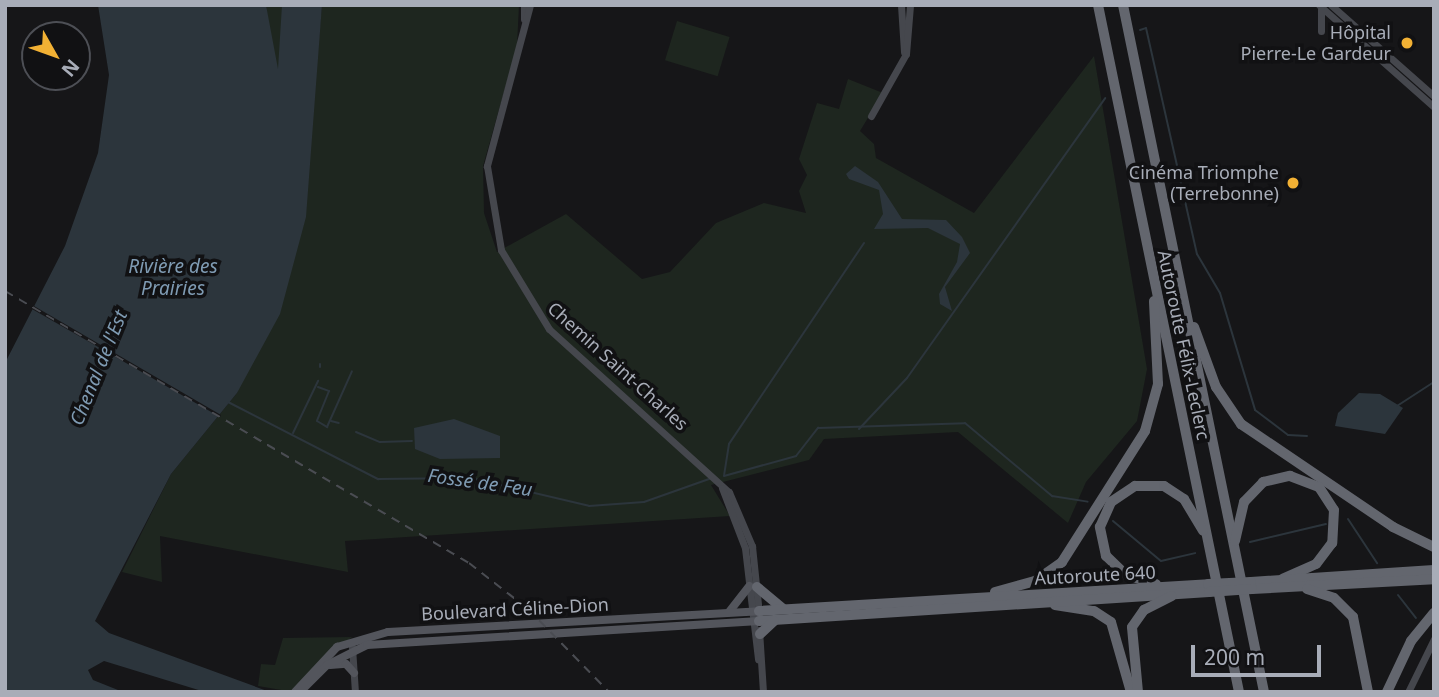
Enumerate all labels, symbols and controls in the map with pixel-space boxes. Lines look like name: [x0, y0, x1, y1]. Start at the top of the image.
north arrow: [21, 21, 91, 91]
place label: Hôpital Pierre-Le Gardeur: [1241, 22, 1391, 64]
marker: Hôpital Pierre-Le Gardeur: [1397, 33, 1417, 53]
text: N: [56, 54, 85, 82]
place label: Cinéma Triomphe (Terrebonne): [1129, 162, 1279, 204]
marker: Cinéma Triomphe (Terrebonne): [1285, 175, 1301, 191]
street label: Autoroute Félix-Leclerc: [1153, 248, 1215, 442]
water label: Rivière des Prairies: [128, 256, 218, 300]
street label: Chemin Saint-Charles: [543, 297, 693, 435]
water label: Chenal de l'Est: [66, 307, 132, 429]
water label: Fossé de Feu: [426, 464, 534, 502]
street label: Autoroute 640: [1034, 561, 1156, 589]
street label: Boulevard Céline-Dion: [421, 593, 609, 625]
scale bar: [1194, 630, 1324, 674]
text: 200 m: [1204, 643, 1265, 671]

